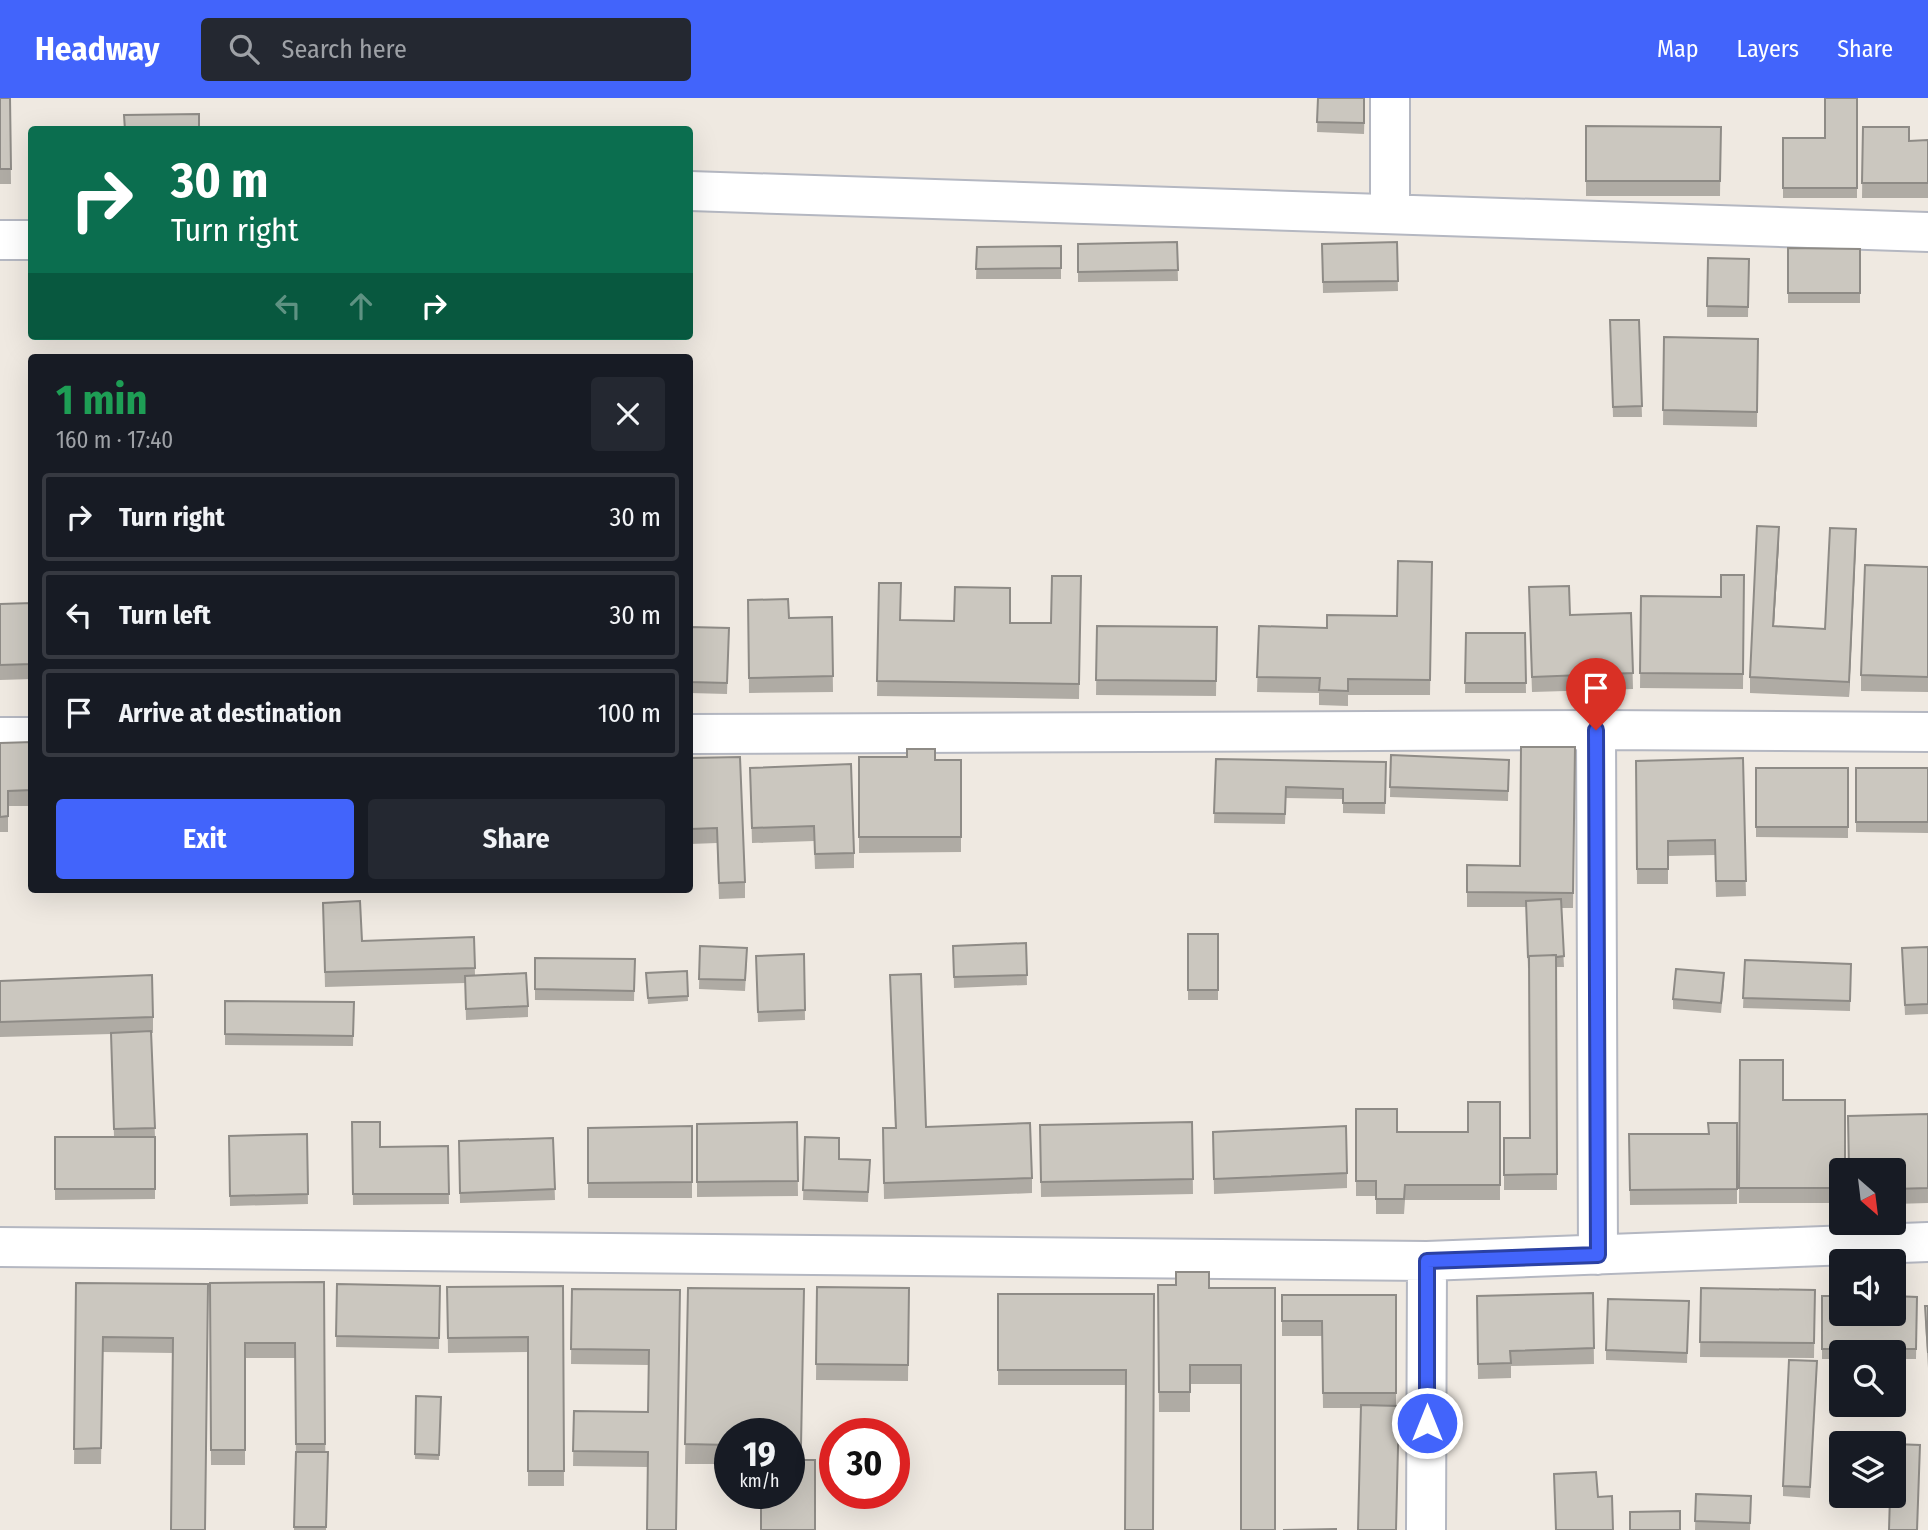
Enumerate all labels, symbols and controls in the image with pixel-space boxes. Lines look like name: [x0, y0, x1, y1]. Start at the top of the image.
search box: [201, 18, 691, 81]
text: Headway: [35, 29, 159, 69]
icon: search: [225, 30, 263, 68]
text: Search here: [281, 34, 407, 65]
text: Map: [1657, 35, 1699, 63]
text: Layers: [1737, 35, 1799, 63]
text: Share: [1837, 35, 1893, 63]
text: 30 m: [171, 151, 269, 210]
icon: right: [56, 154, 147, 245]
text: Turn right: [171, 211, 298, 249]
icon: left: [269, 287, 307, 325]
icon: ahead: [342, 287, 380, 325]
icon: right: [415, 287, 453, 325]
text: 1 min: [56, 375, 147, 425]
button: close: [591, 377, 665, 451]
text: 160 m · 17:40: [56, 426, 173, 454]
icon: right: [60, 498, 98, 536]
text: Turn right: [119, 502, 225, 533]
text: 30 m: [610, 502, 661, 533]
icon: left: [60, 596, 98, 634]
text: Turn left: [119, 600, 211, 631]
text: 30 m: [610, 600, 661, 631]
pin: [1566, 658, 1626, 730]
icon: arrive: [1577, 669, 1615, 707]
icon: arrive: [60, 694, 98, 732]
text: Arrive at destination: [119, 698, 342, 729]
text: 100 m: [598, 698, 661, 729]
button: Exit: [56, 799, 354, 879]
button: Share: [368, 799, 665, 879]
north arrow: [1829, 1158, 1906, 1236]
map controls: [1829, 1158, 1906, 1508]
button: sound: [1829, 1249, 1906, 1326]
button: search: [1829, 1340, 1906, 1417]
position arrow: [1390, 1386, 1464, 1460]
speed limit sign: 30: [819, 1418, 910, 1509]
button: layers: [1829, 1431, 1906, 1508]
text: 19: [743, 1433, 776, 1475]
text: km/h: [739, 1470, 780, 1492]

